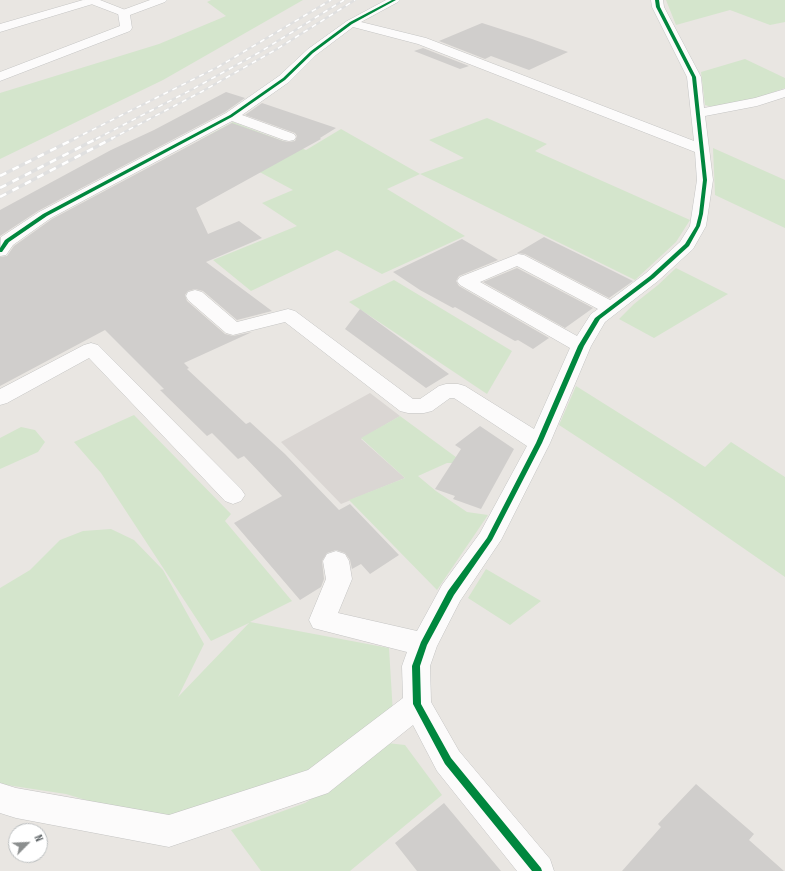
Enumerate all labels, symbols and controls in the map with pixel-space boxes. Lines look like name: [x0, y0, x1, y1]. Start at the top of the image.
north arrow: [8, 823, 48, 863]
text: N: [31, 833, 46, 844]

